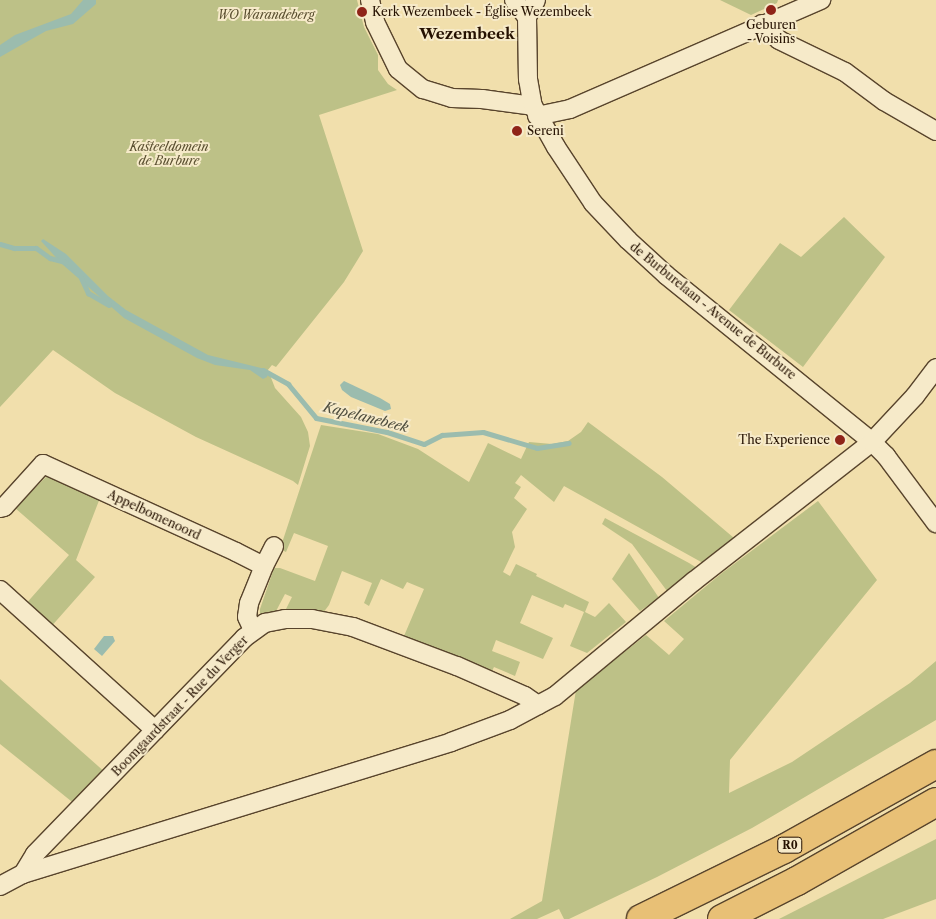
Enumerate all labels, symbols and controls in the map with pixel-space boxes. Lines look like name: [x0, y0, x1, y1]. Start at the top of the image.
marker: Geburen - Voisins: [765, 4, 777, 16]
place label: Kerk Wezembeek - Église Wezembeek: [372, 5, 593, 19]
marker: Kerk Wezembeek - Église Wezembeek: [356, 6, 368, 18]
park label: WO Warandeberg: [217, 8, 315, 22]
place label: Geburen - Voisins: [746, 18, 796, 46]
district label: Wezembeek: [419, 25, 515, 43]
place label: Sereni: [527, 124, 564, 138]
marker: Sereni: [511, 125, 523, 137]
park label: Kasteeldomein de Burbure: [129, 140, 209, 168]
street label: de Burburelaan - Avenue de Burbure: [627, 239, 799, 383]
water label: Kapelanebeek: [322, 398, 410, 436]
place label: The Experience: [738, 433, 830, 447]
marker: The Experience: [834, 434, 846, 446]
street label: Appelbomenoord: [105, 487, 203, 543]
street label: Boomgaardstraat - Rue du Verger: [109, 633, 251, 779]
road number: R0: [776, 836, 804, 854]

